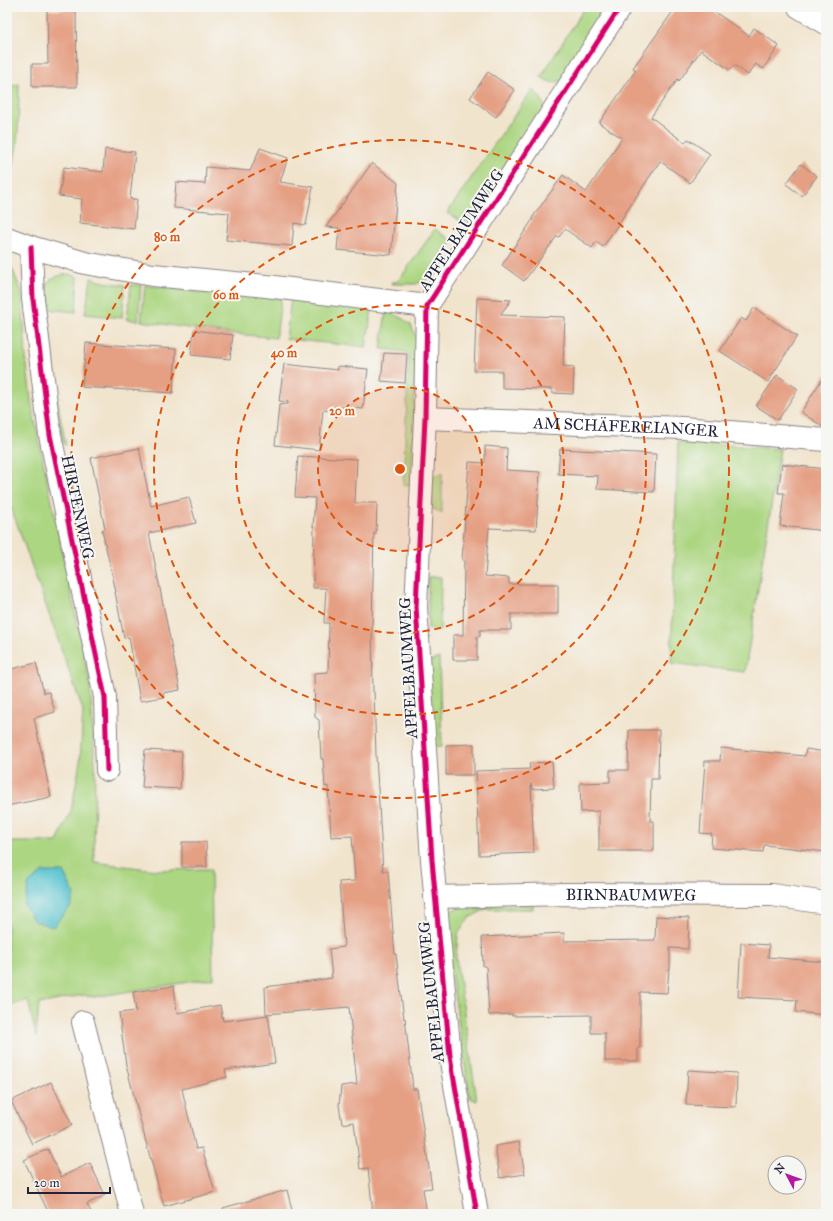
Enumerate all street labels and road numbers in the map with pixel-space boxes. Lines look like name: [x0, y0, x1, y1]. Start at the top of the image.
street label: APFELBAUMWEG: [414, 165, 508, 295]
street label: AM SCHÄFEREIANGER: [532, 413, 720, 441]
street label: HIRTENWEG: [58, 453, 98, 561]
street label: APFELBAUMWEG: [395, 596, 421, 740]
street label: BIRNBAUMWEG: [566, 884, 696, 904]
street label: APFELBAUMWEG: [414, 920, 448, 1065]

